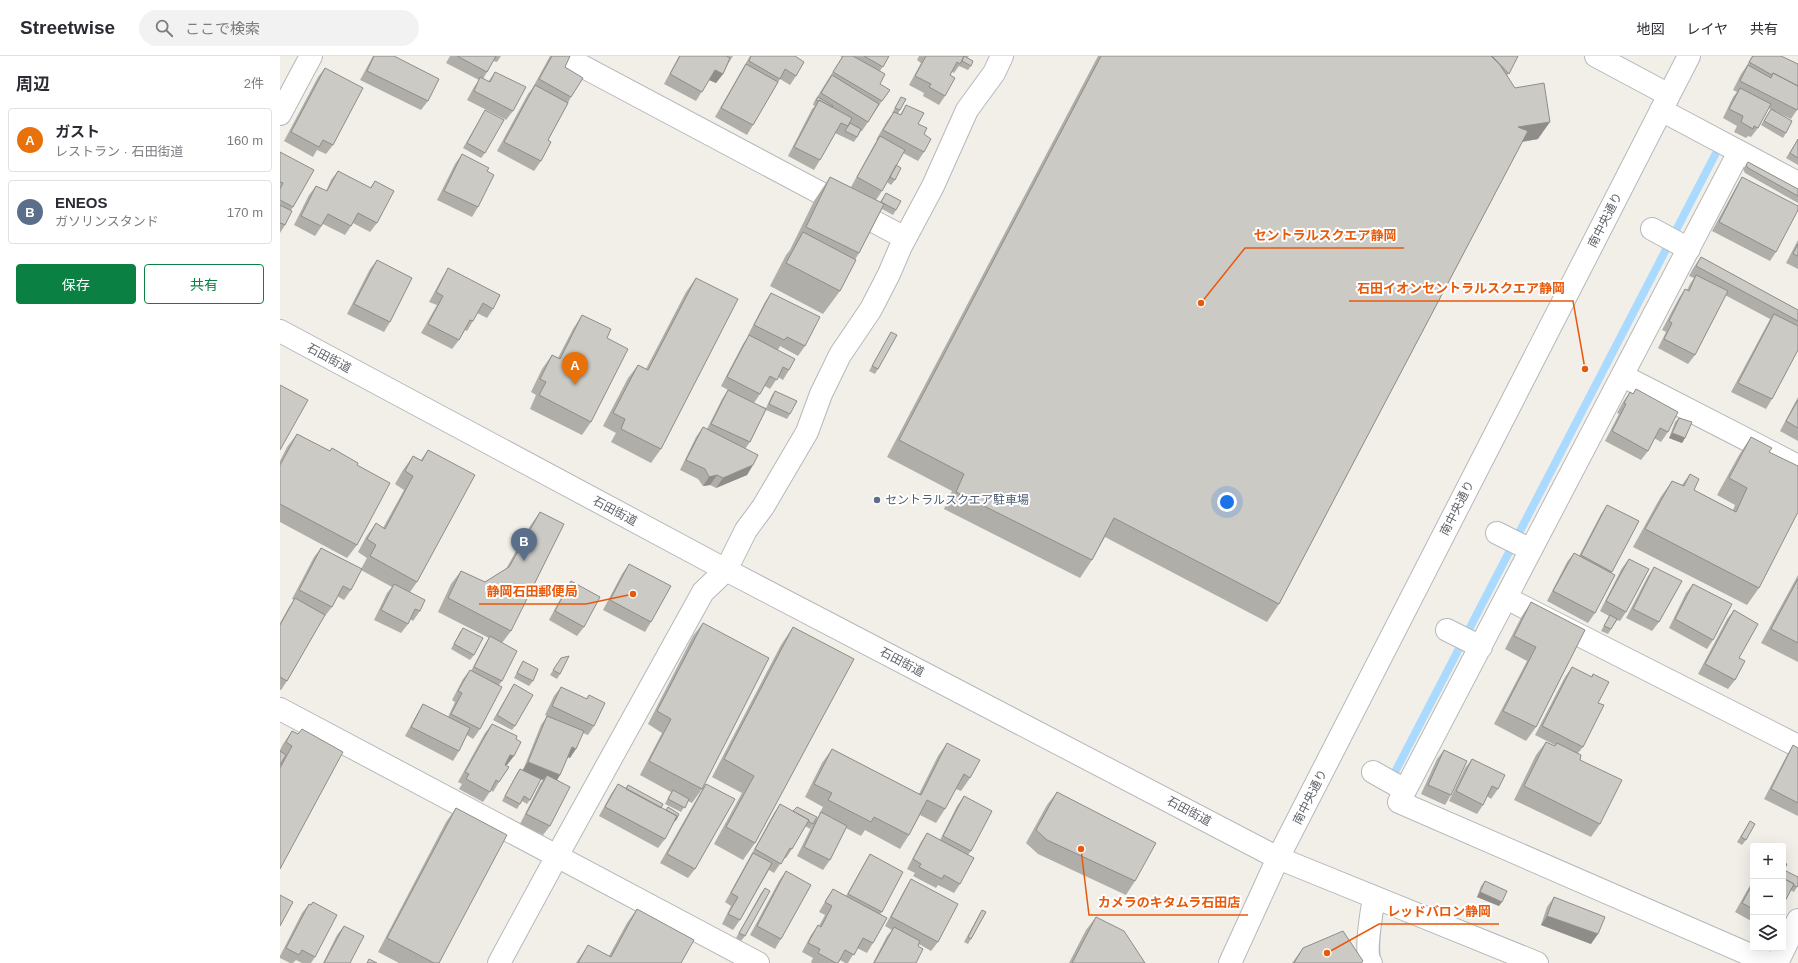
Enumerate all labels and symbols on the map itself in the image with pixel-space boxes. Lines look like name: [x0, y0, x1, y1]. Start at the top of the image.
street label: 南中央通り: [1585, 190, 1625, 250]
callout: セントラルスクエア静岡: [1245, 223, 1404, 248]
text: セントラルスクエア静岡: [1253, 228, 1397, 243]
callout: 石田イオンセントラルスクエア静岡: [1349, 276, 1573, 301]
text: 石田イオンセントラルスクエア静岡: [1357, 281, 1565, 296]
street label: 石田街道: [305, 341, 353, 375]
pin: A: [562, 352, 588, 385]
street label: 南中央通り: [1437, 478, 1477, 538]
your location: [1217, 492, 1237, 512]
place label: セントラルスクエア駐車場: [885, 493, 1029, 507]
street label: 石田街道: [591, 494, 639, 528]
marker: セントラルスクエア駐車場: [872, 495, 882, 505]
pin: B: [511, 528, 537, 561]
callout: 静岡石田郵便局: [479, 579, 586, 604]
text: 静岡石田郵便局: [486, 584, 578, 599]
street label: 石田街道: [878, 645, 926, 679]
street label: 南中央通り: [1290, 767, 1330, 827]
street label: 石田街道: [1165, 794, 1213, 828]
callout: カメラのキタムラ石田店: [1089, 890, 1248, 915]
text: カメラのキタムラ石田店: [1098, 895, 1240, 910]
callout: レッドバロン静岡: [1379, 899, 1499, 924]
text: レッドバロン静岡: [1387, 904, 1491, 919]

